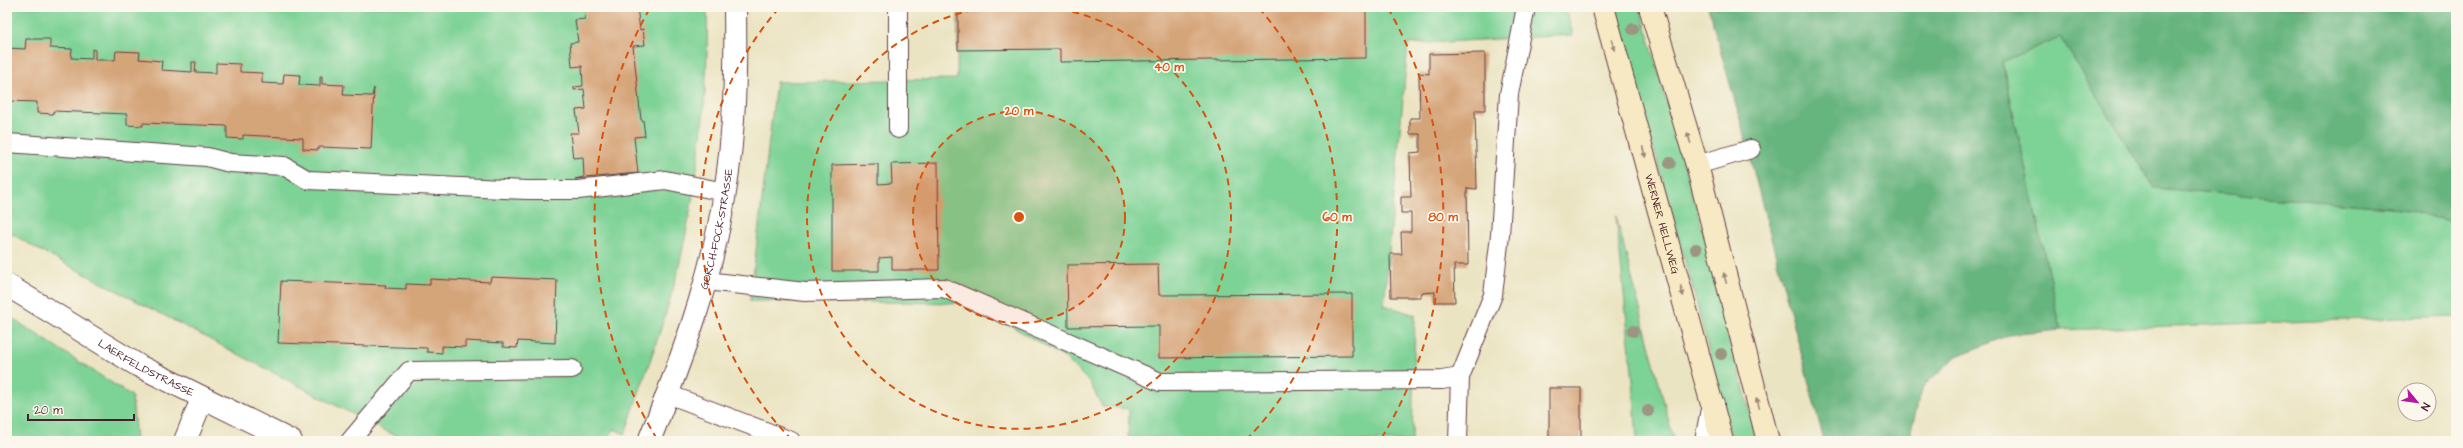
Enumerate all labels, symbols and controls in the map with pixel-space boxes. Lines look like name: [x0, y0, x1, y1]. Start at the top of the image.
one-way arrow: [1611, 38, 1617, 51]
text: 40 m: [1154, 59, 1185, 76]
text: 20 m: [1004, 103, 1034, 120]
one-way arrow: [1686, 132, 1692, 144]
one-way arrow: [1641, 147, 1647, 159]
street label: GORCH-FOCK-STRASSE: [697, 167, 736, 291]
street label: WERNER HELLWEG: [1641, 172, 1683, 276]
text: 60 m: [1322, 209, 1352, 226]
text: 80 m: [1428, 209, 1458, 226]
centre of rings: [1012, 210, 1026, 224]
one-way arrow: [1722, 271, 1728, 284]
one-way arrow: [1679, 285, 1685, 297]
street label: LAERFELDSTRASSE: [95, 336, 197, 400]
north arrow: [2397, 382, 2437, 422]
scale bar: [28, 396, 134, 422]
one-way arrow: [1755, 397, 1761, 409]
text: N: [2417, 400, 2434, 413]
text: 20 m: [34, 402, 63, 419]

